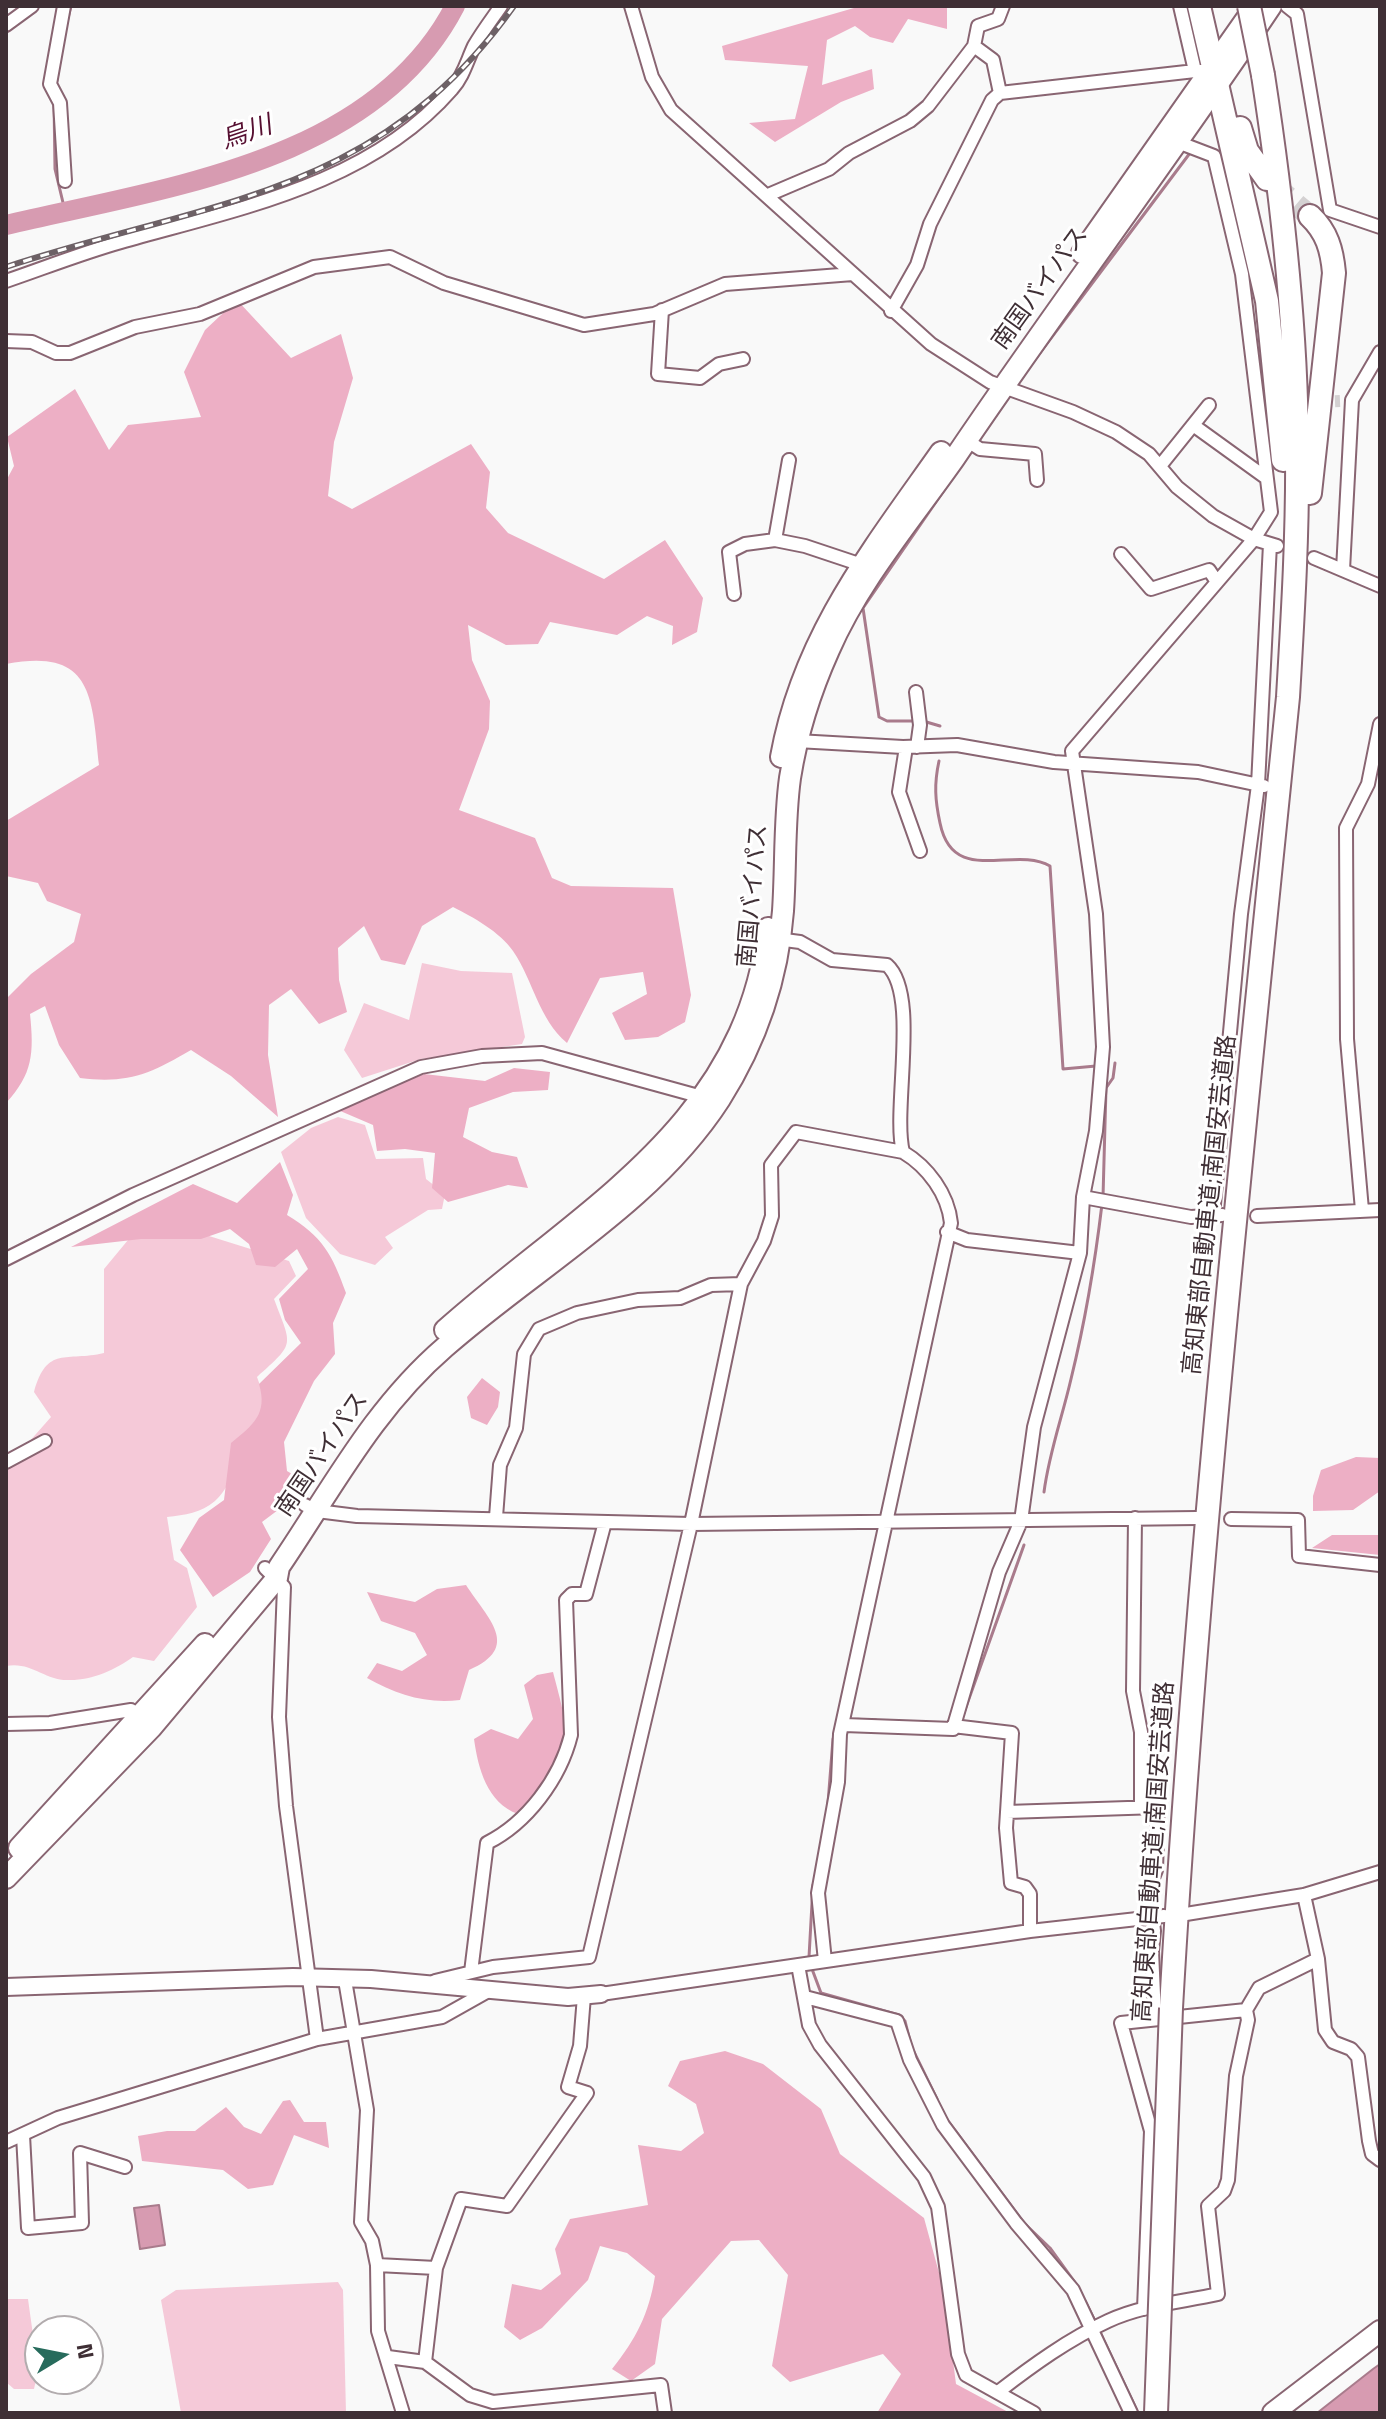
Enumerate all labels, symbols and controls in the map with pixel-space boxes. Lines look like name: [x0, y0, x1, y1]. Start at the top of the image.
water label: 烏川: [217, 111, 277, 157]
street label: 南国バイパス: [987, 222, 1095, 356]
street label: 南国バイパス: [733, 823, 775, 969]
street label: 高知東部自動車道;南国安芸道路: [1179, 1033, 1243, 1377]
street label: 南国バイパス: [271, 1387, 375, 1523]
street label: 高知東部自動車道;南国安芸道路: [1129, 1680, 1181, 2024]
north arrow: [24, 2315, 104, 2395]
text: N: [68, 2341, 104, 2362]

